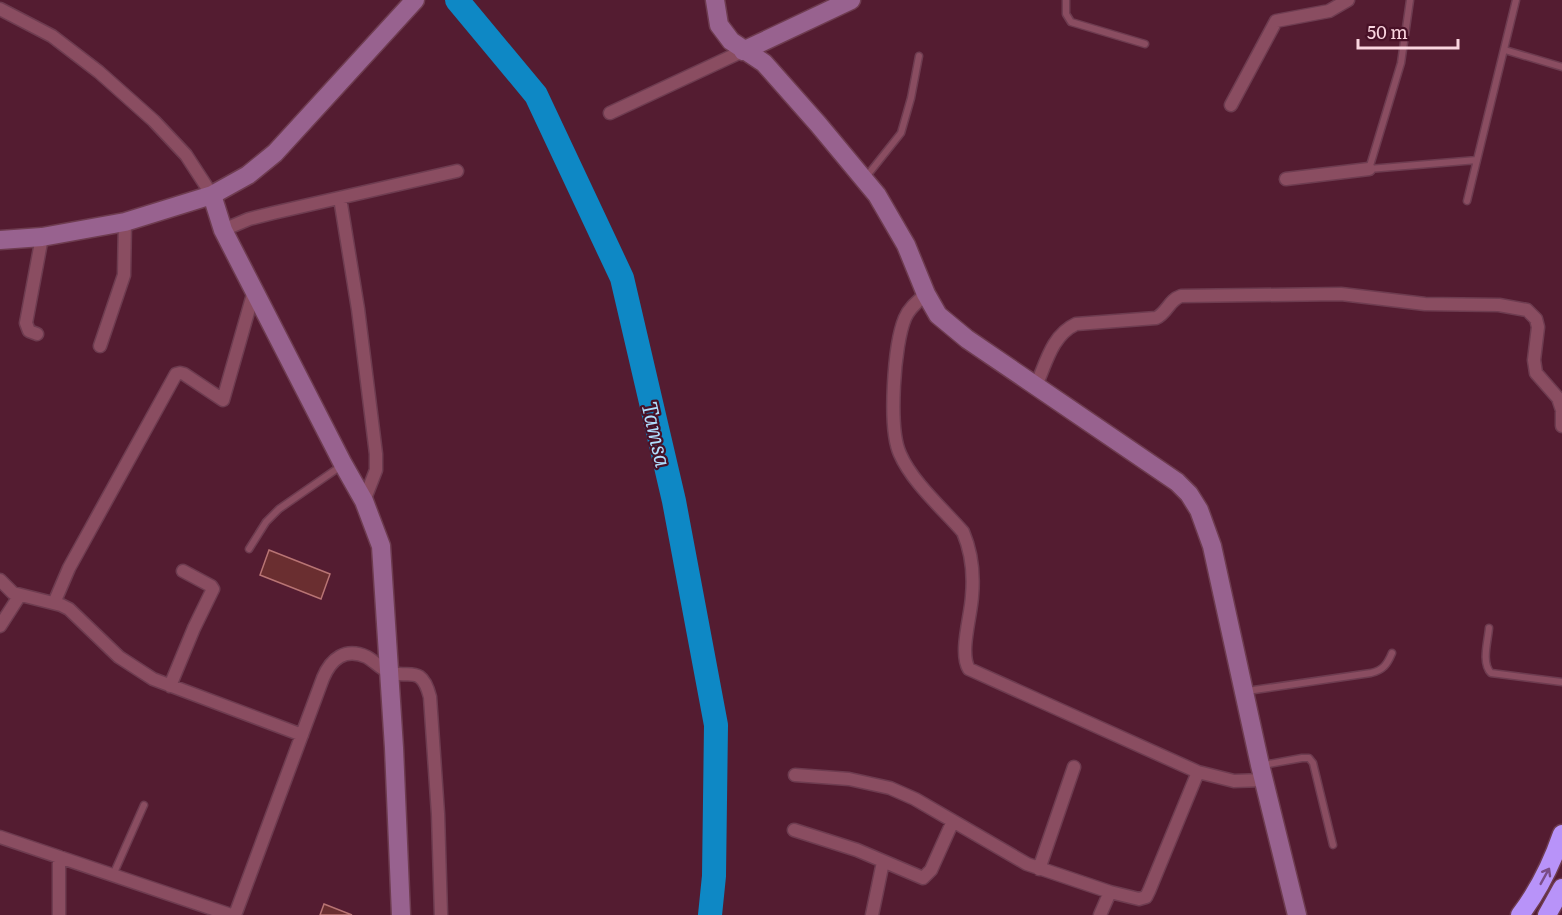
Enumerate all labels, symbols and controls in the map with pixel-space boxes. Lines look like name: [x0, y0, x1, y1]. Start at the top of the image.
scale bar: [1358, 12, 1458, 50]
text: 50 m: [1367, 18, 1408, 45]
water label: Tamsa: [634, 398, 682, 470]
one-way arrow: [1539, 868, 1551, 885]

